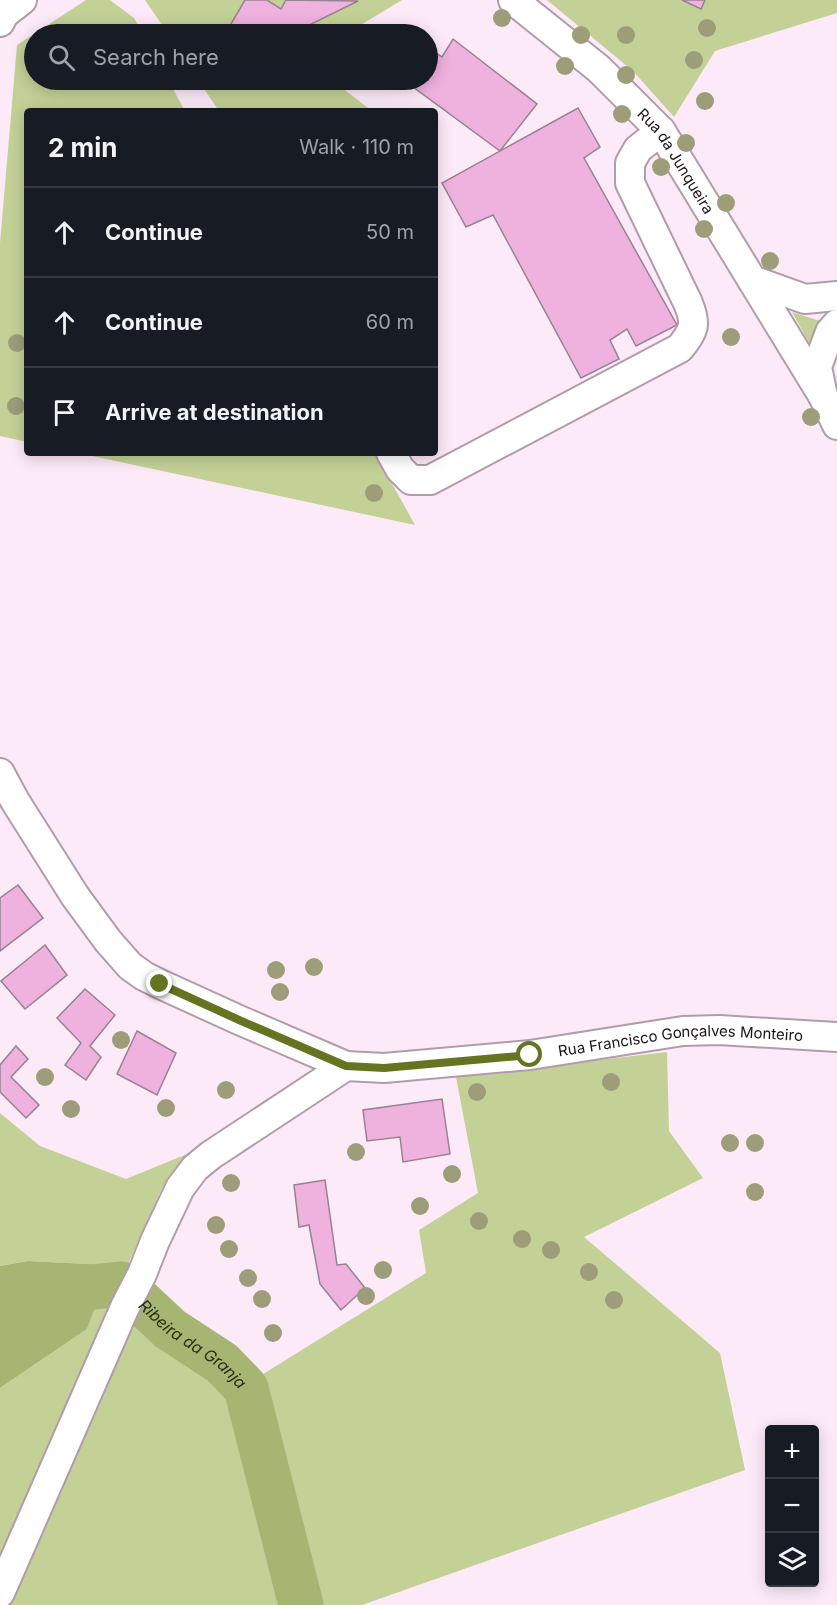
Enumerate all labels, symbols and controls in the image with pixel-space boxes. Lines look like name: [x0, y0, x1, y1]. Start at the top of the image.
search box: [24, 24, 438, 90]
icon: search: [45, 41, 78, 74]
text: Search here: [93, 44, 219, 70]
street label: Rua da Junqueira: [634, 104, 719, 217]
text: 2 min: [48, 132, 118, 163]
text: Walk · 110 m: [299, 135, 414, 159]
icon: ahead: [48, 216, 81, 249]
text: Continue: [105, 219, 203, 245]
text: 50 m: [366, 220, 414, 244]
icon: ahead: [48, 306, 81, 339]
text: Continue: [105, 309, 203, 335]
text: 60 m: [366, 310, 414, 334]
icon: arrive: [48, 396, 81, 429]
text: Arrive at destination: [105, 399, 324, 425]
route end: [146, 970, 172, 996]
street label: Rua Francisco Gonçalves Monteiro: [557, 1020, 804, 1060]
route start: [516, 1041, 542, 1067]
water label: Ribeira da Granja: [135, 1295, 251, 1392]
map controls: [765, 1425, 819, 1587]
button: +: [765, 1425, 819, 1479]
button: −: [765, 1479, 819, 1533]
button: layers: [765, 1533, 819, 1587]

